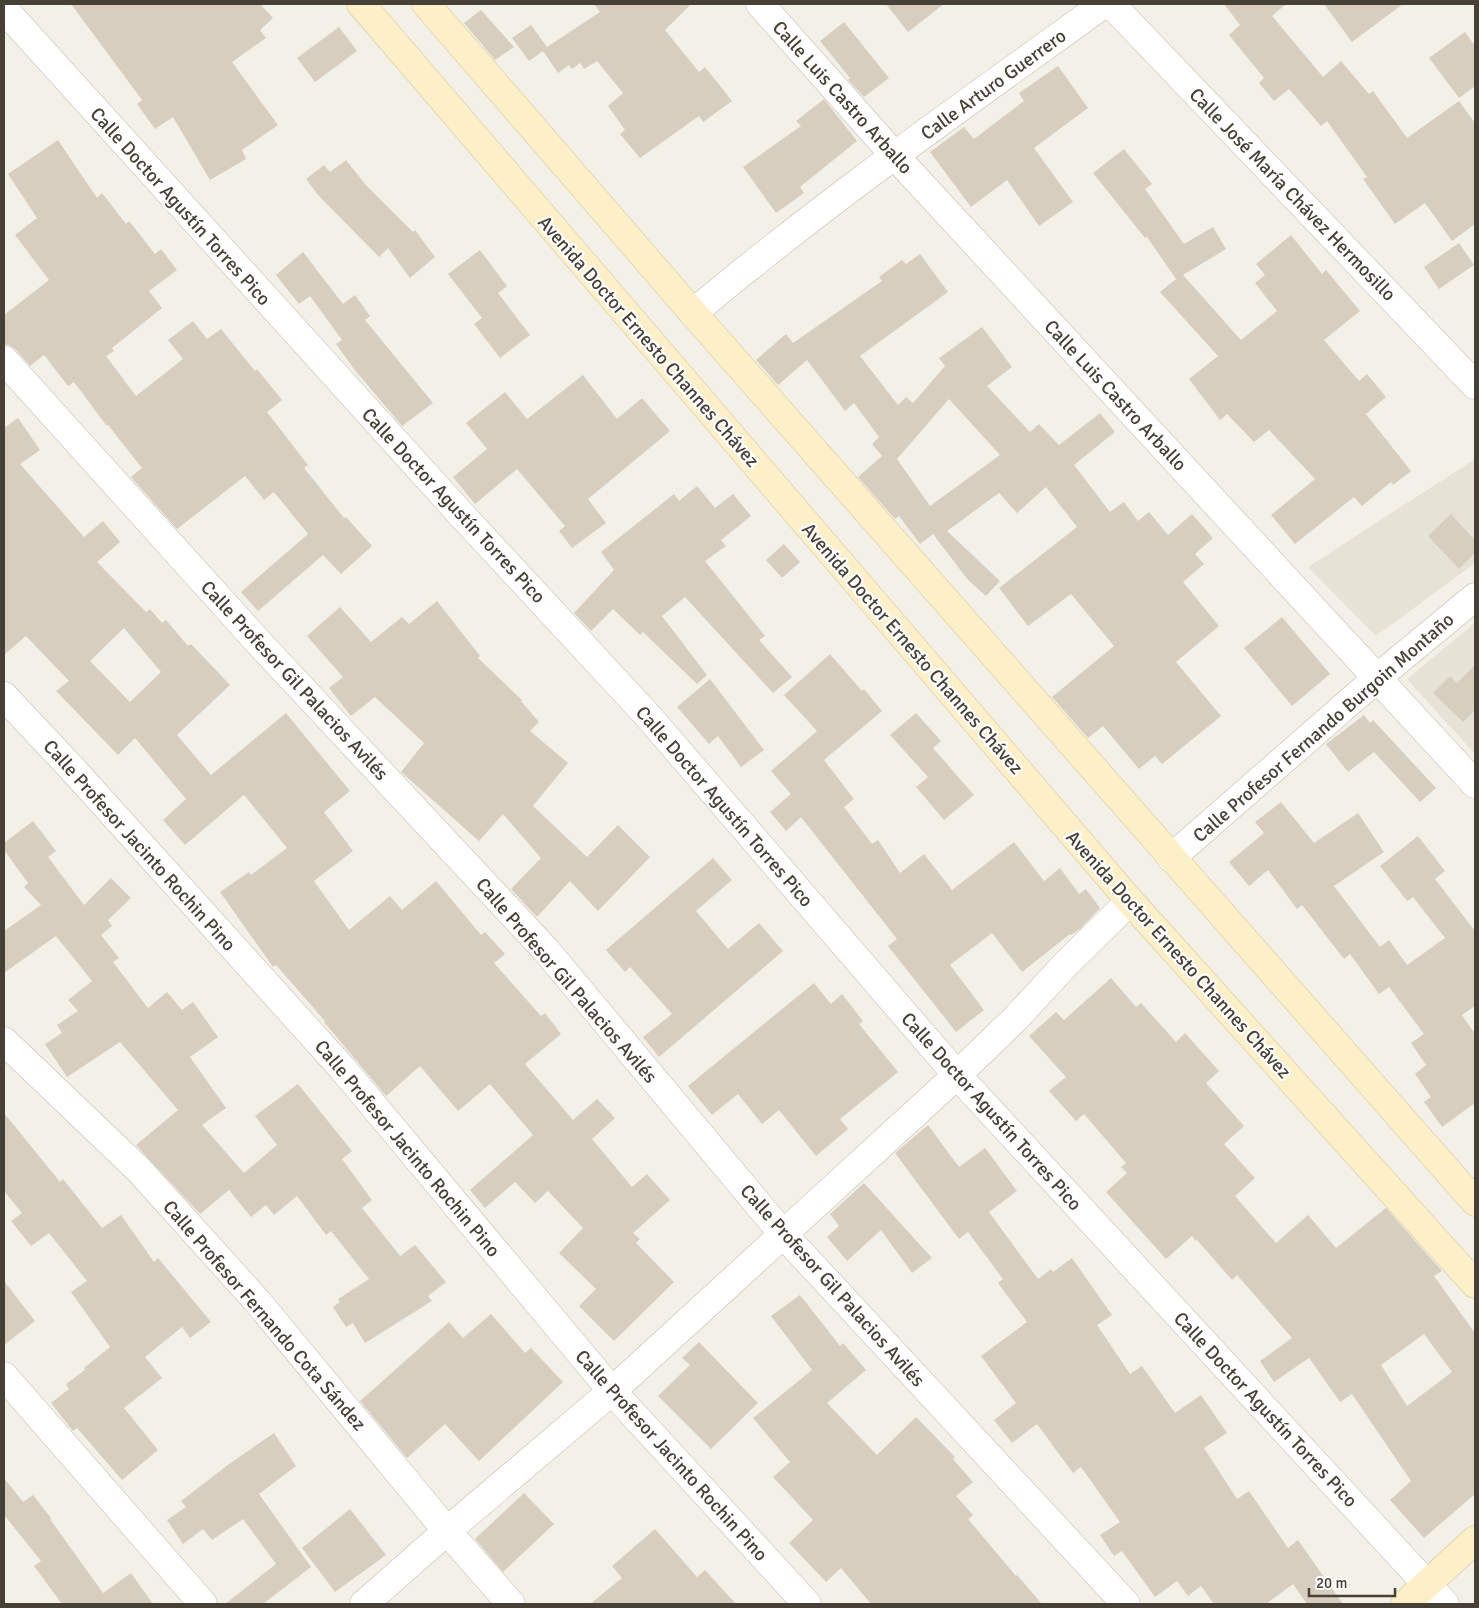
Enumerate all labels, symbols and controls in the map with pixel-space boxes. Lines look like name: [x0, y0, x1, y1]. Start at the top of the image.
street label: Calle Luis Castro Arballo: [767, 16, 918, 179]
street label: Calle Arturo Guerrero: [916, 24, 1071, 146]
street label: Calle José María Chávez Hermosillo: [1184, 83, 1401, 306]
street label: Calle Doctor Agustín Torres Pico: [85, 102, 276, 311]
street label: Avenida Doctor Ernesto Channes Chávez: [532, 211, 764, 472]
street label: Calle Luis Castro Arballo: [1039, 315, 1192, 476]
street label: Calle Doctor Agustín Torres Pico: [356, 403, 550, 609]
street label: Avenida Doctor Ernesto Channes Chávez: [796, 518, 1028, 779]
street label: Calle Profesor Gil Palacios Avilés: [195, 576, 393, 786]
street label: Calle Profesor Fernando Burgoin Montaño: [1188, 608, 1459, 848]
street label: Calle Doctor Agustín Torres Pico: [630, 701, 818, 912]
street label: Calle Profesor Jacinto Rochin Pino: [38, 735, 241, 956]
street label: Avenida Doctor Ernesto Channes Chávez: [1060, 826, 1296, 1084]
street label: Calle Profesor Gil Palacios Avilés: [470, 873, 662, 1088]
street label: Calle Doctor Agustín Torres Pico: [896, 1007, 1087, 1216]
street label: Calle Profesor Jacinto Rochin Pino: [309, 1035, 505, 1262]
street label: Calle Profesor Gil Palacios Avilés: [735, 1179, 930, 1392]
street label: Calle Profesor Fernando Cota Sández: [157, 1195, 371, 1436]
street label: Calle Doctor Agustín Torres Pico: [1168, 1307, 1362, 1513]
street label: Calle Profesor Jacinto Rochin Pino: [570, 1345, 773, 1566]
scale bar: [1309, 1566, 1395, 1598]
text: 20 m: [1316, 1574, 1347, 1592]

